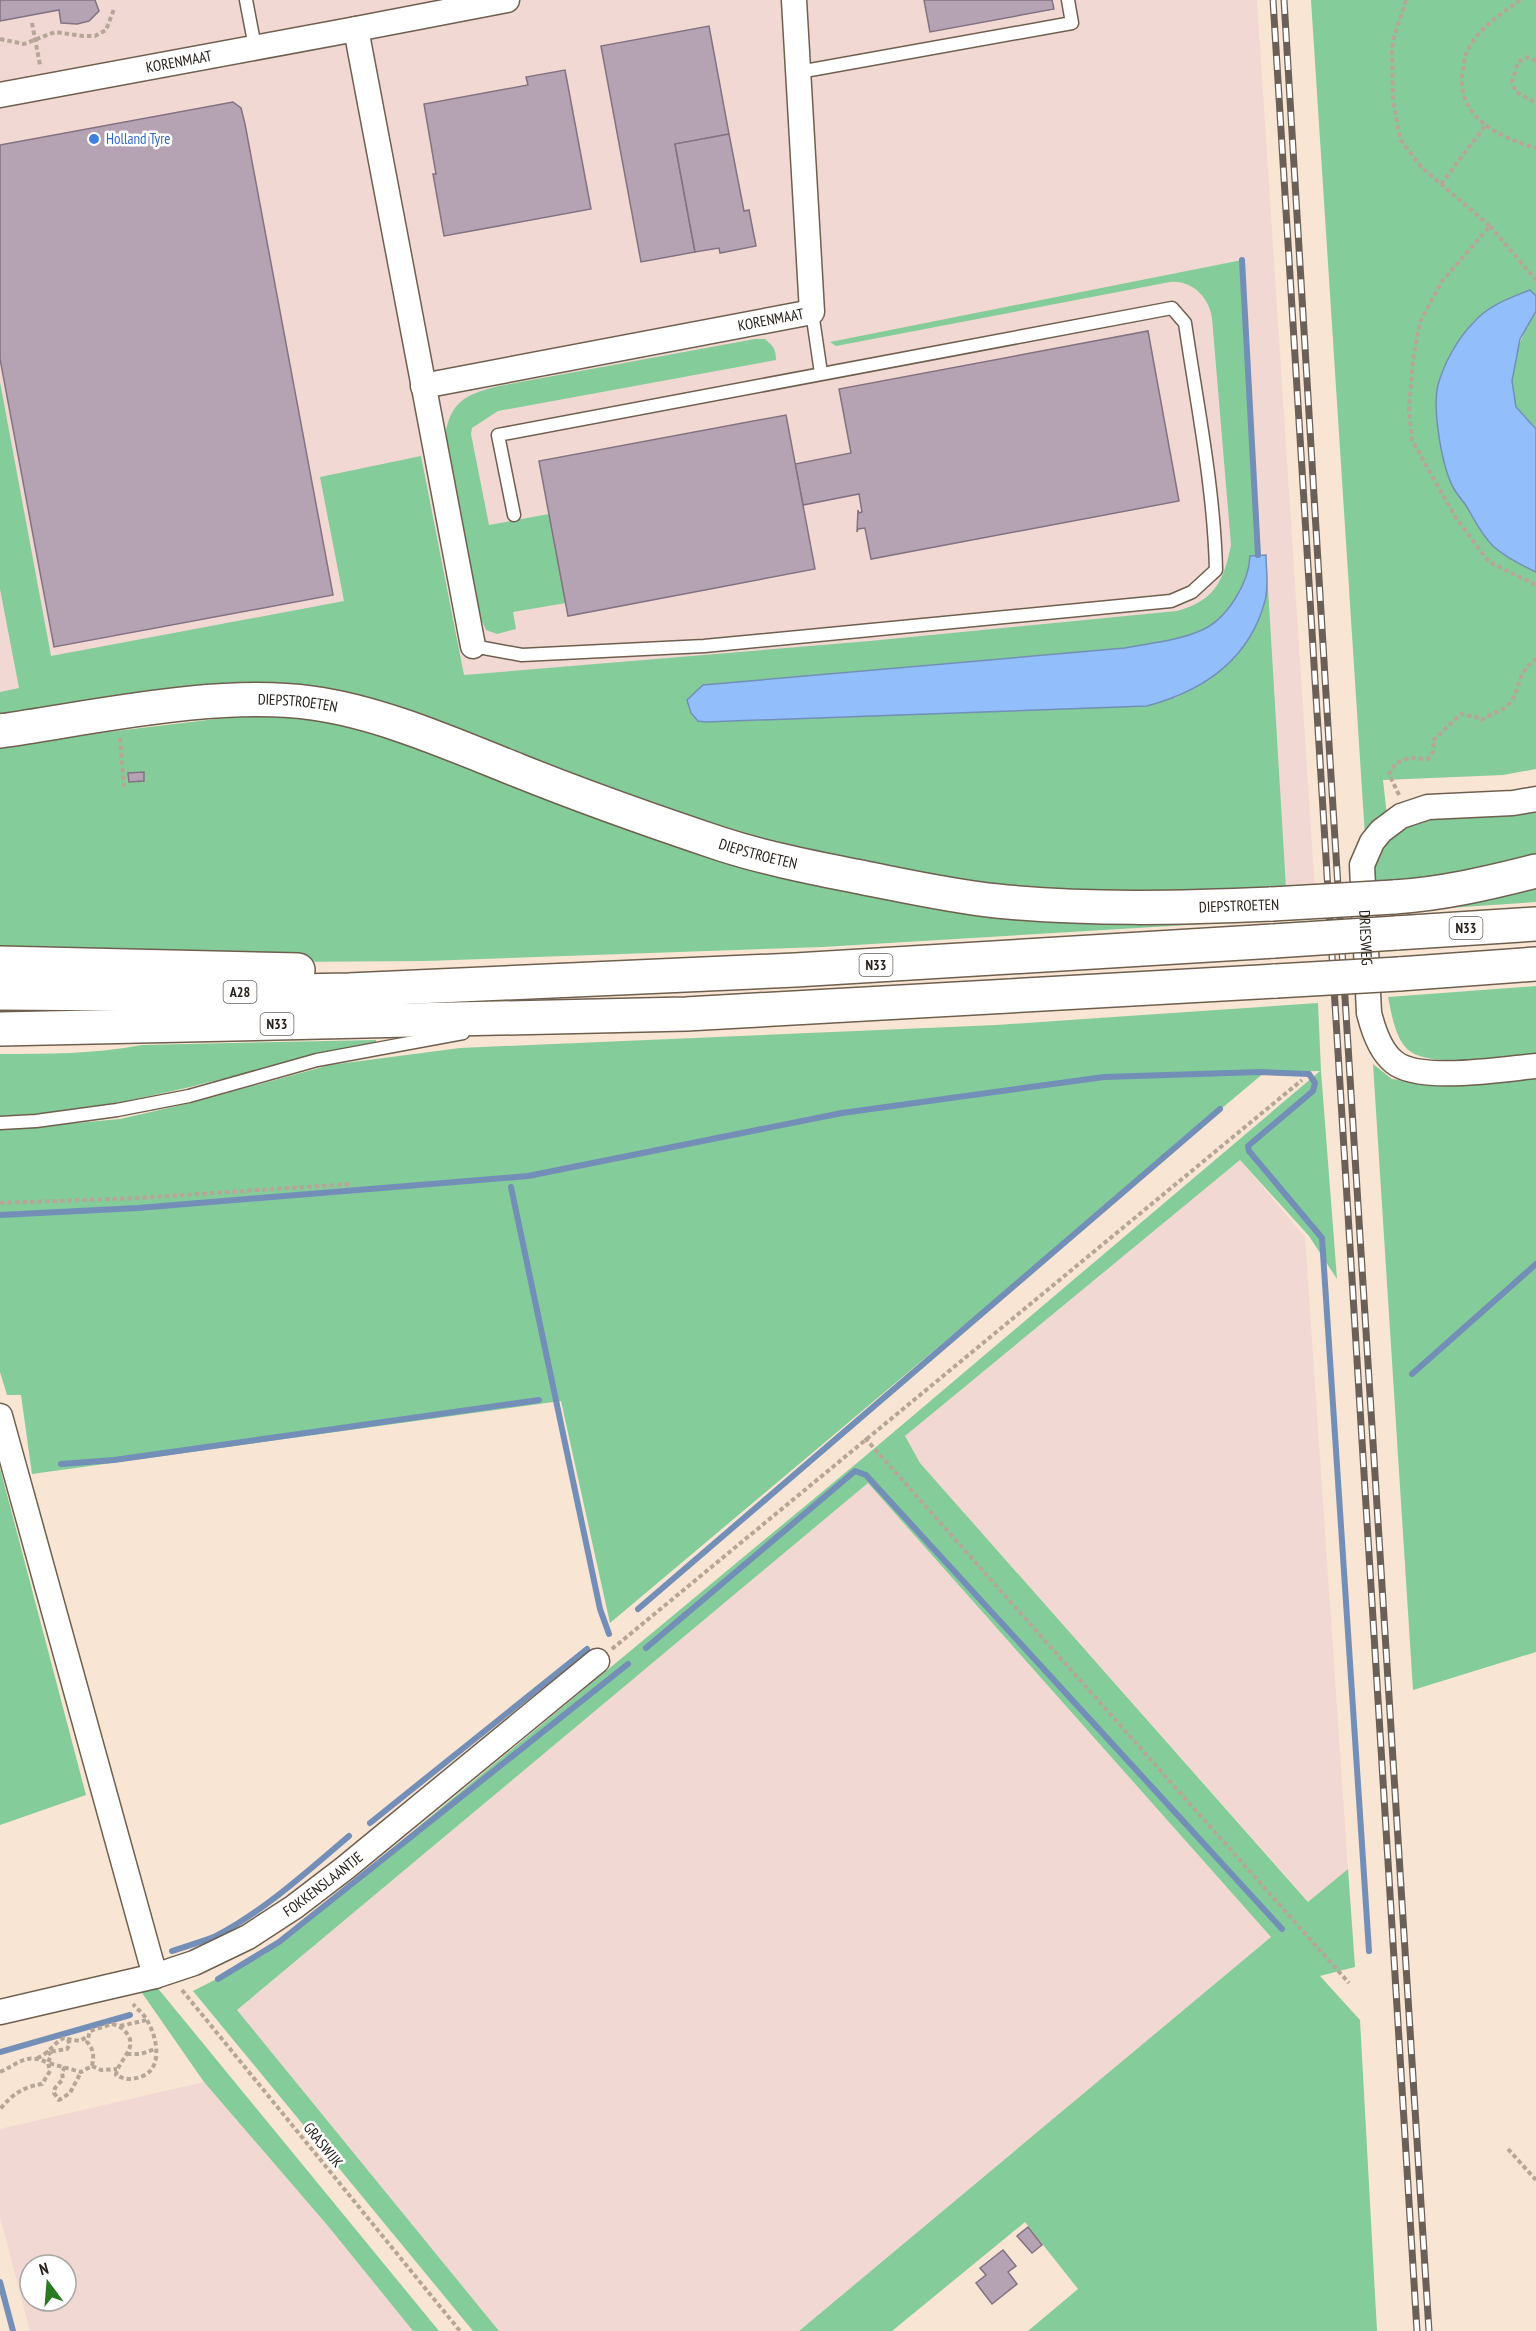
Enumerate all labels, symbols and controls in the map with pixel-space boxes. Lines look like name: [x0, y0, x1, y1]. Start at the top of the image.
street label: KORENMAAT: [144, 46, 214, 77]
place label: Holland Tyre: [106, 129, 171, 148]
marker: Holland Tyre: [87, 132, 101, 146]
street label: KORENMAAT: [736, 304, 806, 335]
street label: DIEPSTROETEN: [258, 690, 339, 716]
street label: DIEPSTROETEN: [717, 834, 799, 873]
street label: DIEPSTROETEN: [1198, 895, 1279, 916]
street label: DRIESWEG: [1355, 910, 1377, 966]
road number: N33: [1450, 917, 1482, 939]
road number: N33: [860, 954, 892, 976]
road number: A28: [224, 981, 256, 1003]
road number: N33: [260, 1013, 294, 1035]
street label: FOKKENSLAANTJE: [279, 1847, 367, 1920]
street label: GRASWIJK: [300, 2118, 348, 2171]
north arrow: [18, 2253, 78, 2313]
text: N: [37, 2258, 51, 2279]

